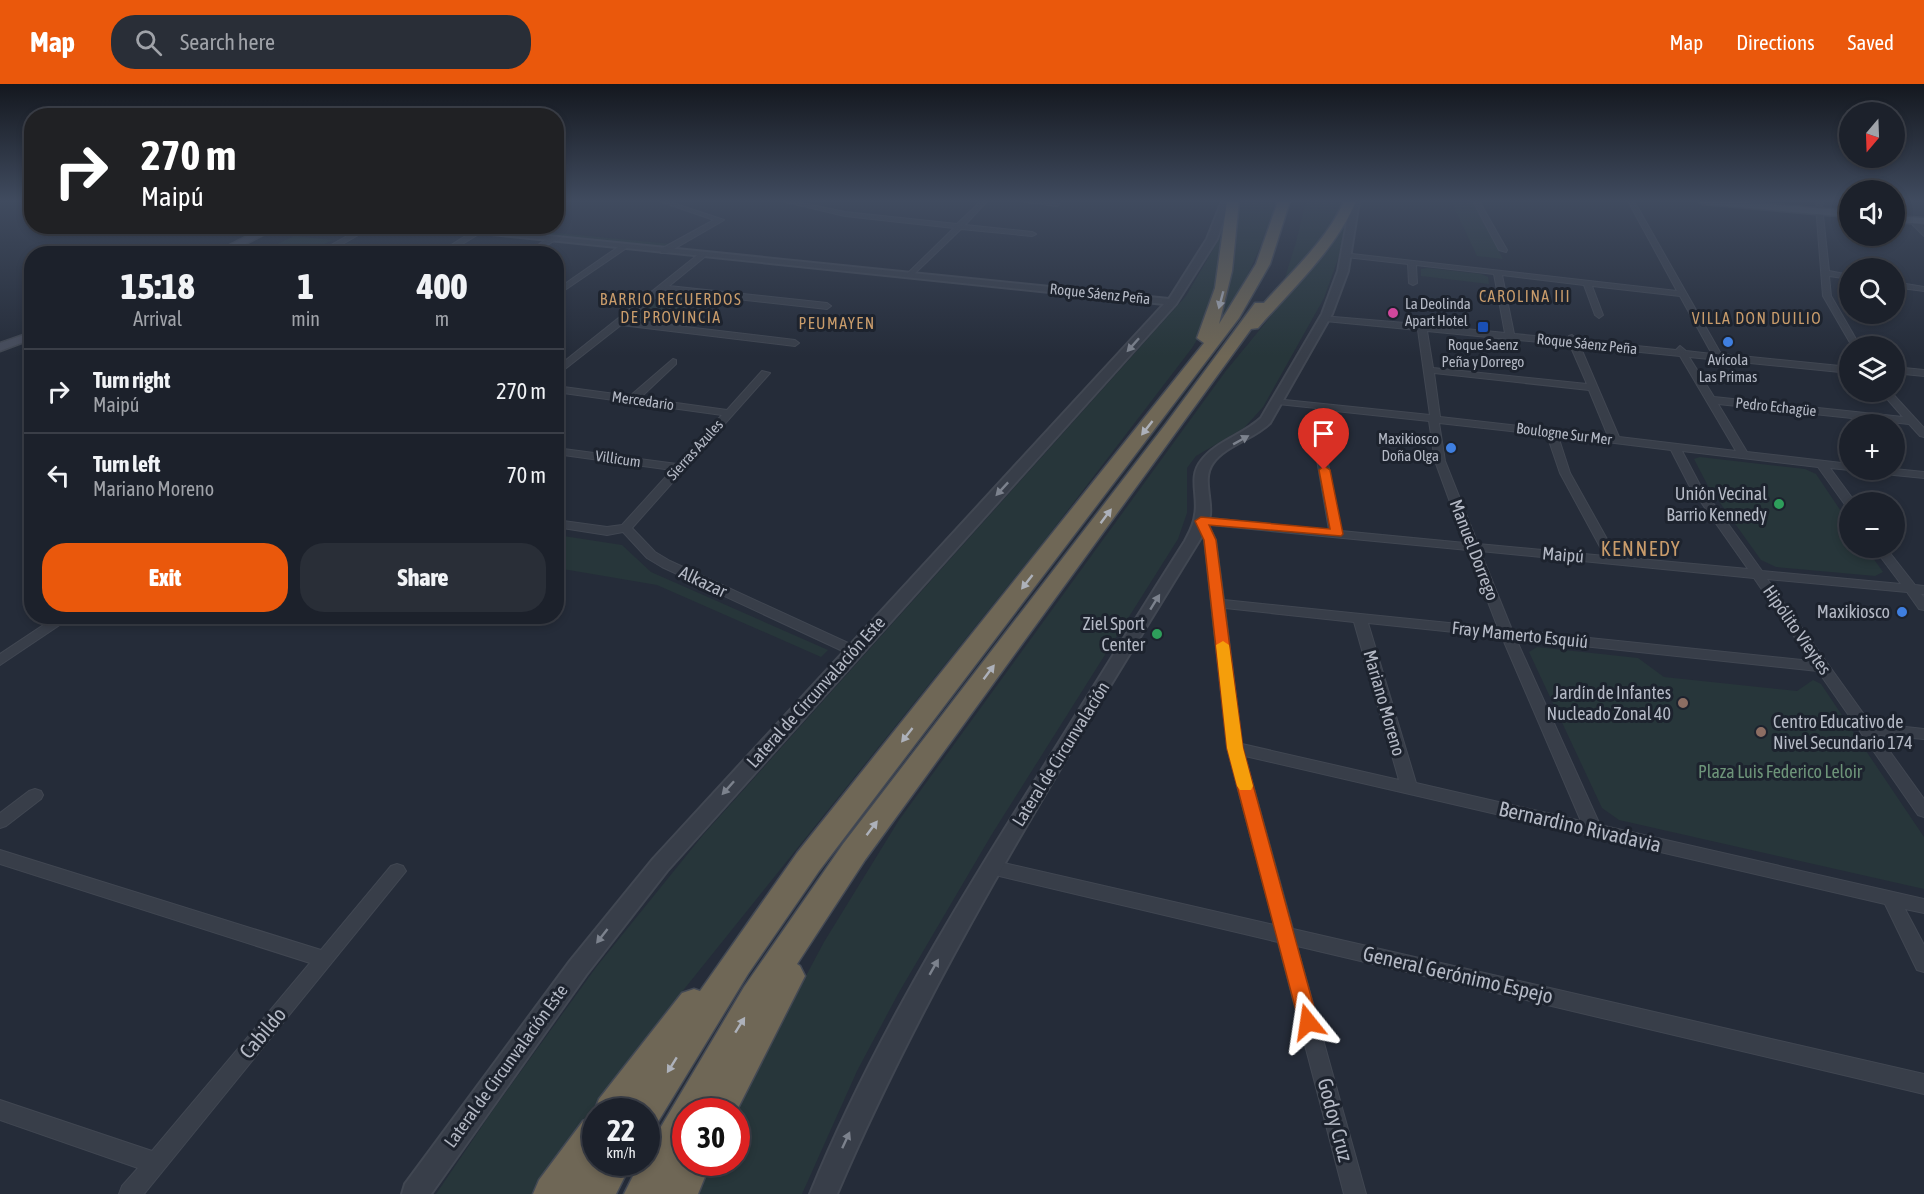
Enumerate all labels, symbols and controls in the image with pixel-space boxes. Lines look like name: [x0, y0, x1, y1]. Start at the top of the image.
search box: [111, 15, 531, 69]
text: Map: [30, 26, 75, 58]
icon: search: [132, 26, 165, 59]
text: Search here: [180, 29, 275, 55]
text: Map: [1669, 30, 1703, 54]
text: Directions: [1736, 30, 1815, 54]
text: Saved: [1848, 30, 1894, 54]
north arrow: [1839, 102, 1905, 168]
map controls: [1839, 102, 1905, 558]
text: 270 m: [141, 131, 236, 179]
icon: right: [42, 132, 120, 210]
button: sound: [1839, 180, 1905, 246]
text: Maipú: [141, 181, 204, 212]
button: search: [1839, 258, 1905, 324]
text: 15:18: [121, 265, 195, 307]
text: 1: [297, 265, 314, 307]
text: 400: [417, 265, 467, 307]
street label: Roque Sáenz Peña: [1049, 280, 1151, 307]
district label: CAROLINA III: [1479, 287, 1571, 305]
district label: BARRIO RECUERDOS DE PROVINCIA: [600, 290, 742, 326]
one-way arrow: [1215, 291, 1225, 309]
place label: La Deolinda Apart Hotel: [1405, 295, 1471, 329]
marker: La Deolinda Apart Hotel: [1386, 306, 1400, 320]
text: Arrival: [133, 307, 182, 330]
text: min: [291, 307, 320, 330]
text: m: [435, 307, 449, 330]
district label: VILLA DON DUILIO: [1692, 309, 1822, 327]
district label: PEUMAYEN: [798, 314, 876, 332]
marker: Roque Saenz Peña y Dorrego: [1476, 320, 1490, 334]
street label: Roque Sáenz Peña: [1536, 330, 1638, 357]
marker: Avícola Las Primas: [1721, 335, 1735, 349]
place label: Roque Saenz Peña y Dorrego: [1442, 336, 1524, 370]
button: layers: [1839, 336, 1905, 402]
one-way arrow: [1127, 338, 1141, 352]
place label: Avícola Las Primas: [1699, 351, 1757, 385]
text: Turn right: [93, 367, 170, 393]
icon: right: [42, 375, 75, 408]
text: 270 m: [496, 378, 546, 404]
street label: Mercedario: [611, 388, 675, 413]
text: Maipú: [93, 393, 139, 416]
street label: Pedro Echagüe: [1735, 394, 1818, 419]
pin: [1298, 408, 1349, 470]
button: +: [1839, 414, 1905, 480]
street label: Sierras Azules: [663, 416, 726, 483]
icon: arrive: [1307, 417, 1340, 450]
street label: Boulogne Sur Mer: [1515, 419, 1613, 448]
one-way arrow: [1142, 421, 1154, 436]
place label: Maxikiosco Doña Olga: [1378, 430, 1439, 464]
one-way arrow: [1233, 435, 1250, 445]
marker: Maxikiosco Doña Olga: [1444, 441, 1458, 455]
street label: Villicum: [594, 447, 642, 470]
text: Turn left: [93, 451, 160, 477]
icon: left: [42, 459, 75, 492]
text: 70 m: [506, 462, 546, 488]
text: Mariano Moreno: [93, 477, 214, 500]
one-way arrow: [995, 482, 1009, 496]
place label: Unión Vecinal Barrio Kennedy: [1666, 483, 1767, 525]
button: −: [1839, 492, 1905, 558]
street label: Manuel Dorrego: [1446, 496, 1503, 603]
marker: Unión Vecinal Barrio Kennedy: [1772, 497, 1786, 511]
one-way arrow: [1100, 508, 1113, 524]
district label: KENNEDY: [1601, 537, 1681, 560]
street label: Maipú: [1541, 542, 1585, 567]
button: Exit: [42, 543, 288, 612]
button: Share: [300, 543, 546, 612]
street label: Alkazar: [676, 561, 731, 602]
one-way arrow: [1021, 574, 1033, 589]
street label: Hipólito Vieytes: [1759, 581, 1836, 678]
one-way arrow: [1149, 594, 1160, 610]
place label: Maxikiosco: [1817, 601, 1890, 622]
marker: Maxikiosco: [1895, 605, 1909, 619]
street label: Lateral de Circunvalación Este: [742, 612, 889, 772]
place label: Ziel Sport Center: [1082, 613, 1146, 655]
street label: Fray Mamerto Esquiú: [1451, 617, 1589, 652]
marker: Ziel Sport Center: [1150, 627, 1164, 641]
street label: Mariano Moreno: [1359, 648, 1410, 758]
one-way arrow: [983, 664, 995, 680]
street label: Lateral de Circunvalación: [1008, 678, 1114, 830]
place label: Jardín de Infantes Nucleado Zonal 40: [1547, 682, 1671, 724]
marker: Jardín de Infantes Nucleado Zonal 40: [1676, 696, 1690, 710]
place label: Centro Educativo de Nivel Secundario 174: [1773, 711, 1913, 753]
marker: Centro Educativo de Nivel Secundario 174: [1754, 725, 1768, 739]
one-way arrow: [901, 728, 913, 743]
park label: Plaza Luis Federico Leloir: [1698, 761, 1863, 782]
one-way arrow: [722, 780, 735, 795]
street label: Bernardino Rivadavia: [1497, 796, 1664, 856]
one-way arrow: [866, 820, 879, 836]
one-way arrow: [596, 928, 608, 944]
street label: General Gerónimo Espejo: [1361, 940, 1556, 1008]
one-way arrow: [929, 959, 940, 975]
street label: Lateral de Circunvalación Este: [439, 980, 572, 1151]
position arrow: [1276, 990, 1340, 1054]
street label: Cabildo: [234, 1002, 290, 1063]
one-way arrow: [735, 1017, 746, 1033]
one-way arrow: [666, 1057, 677, 1073]
street label: Godoy Cruz: [1313, 1075, 1359, 1165]
speed limit sign: 30: [672, 1098, 750, 1176]
text: 22: [607, 1113, 635, 1147]
one-way arrow: [841, 1132, 850, 1149]
text: km/h: [606, 1144, 636, 1161]

